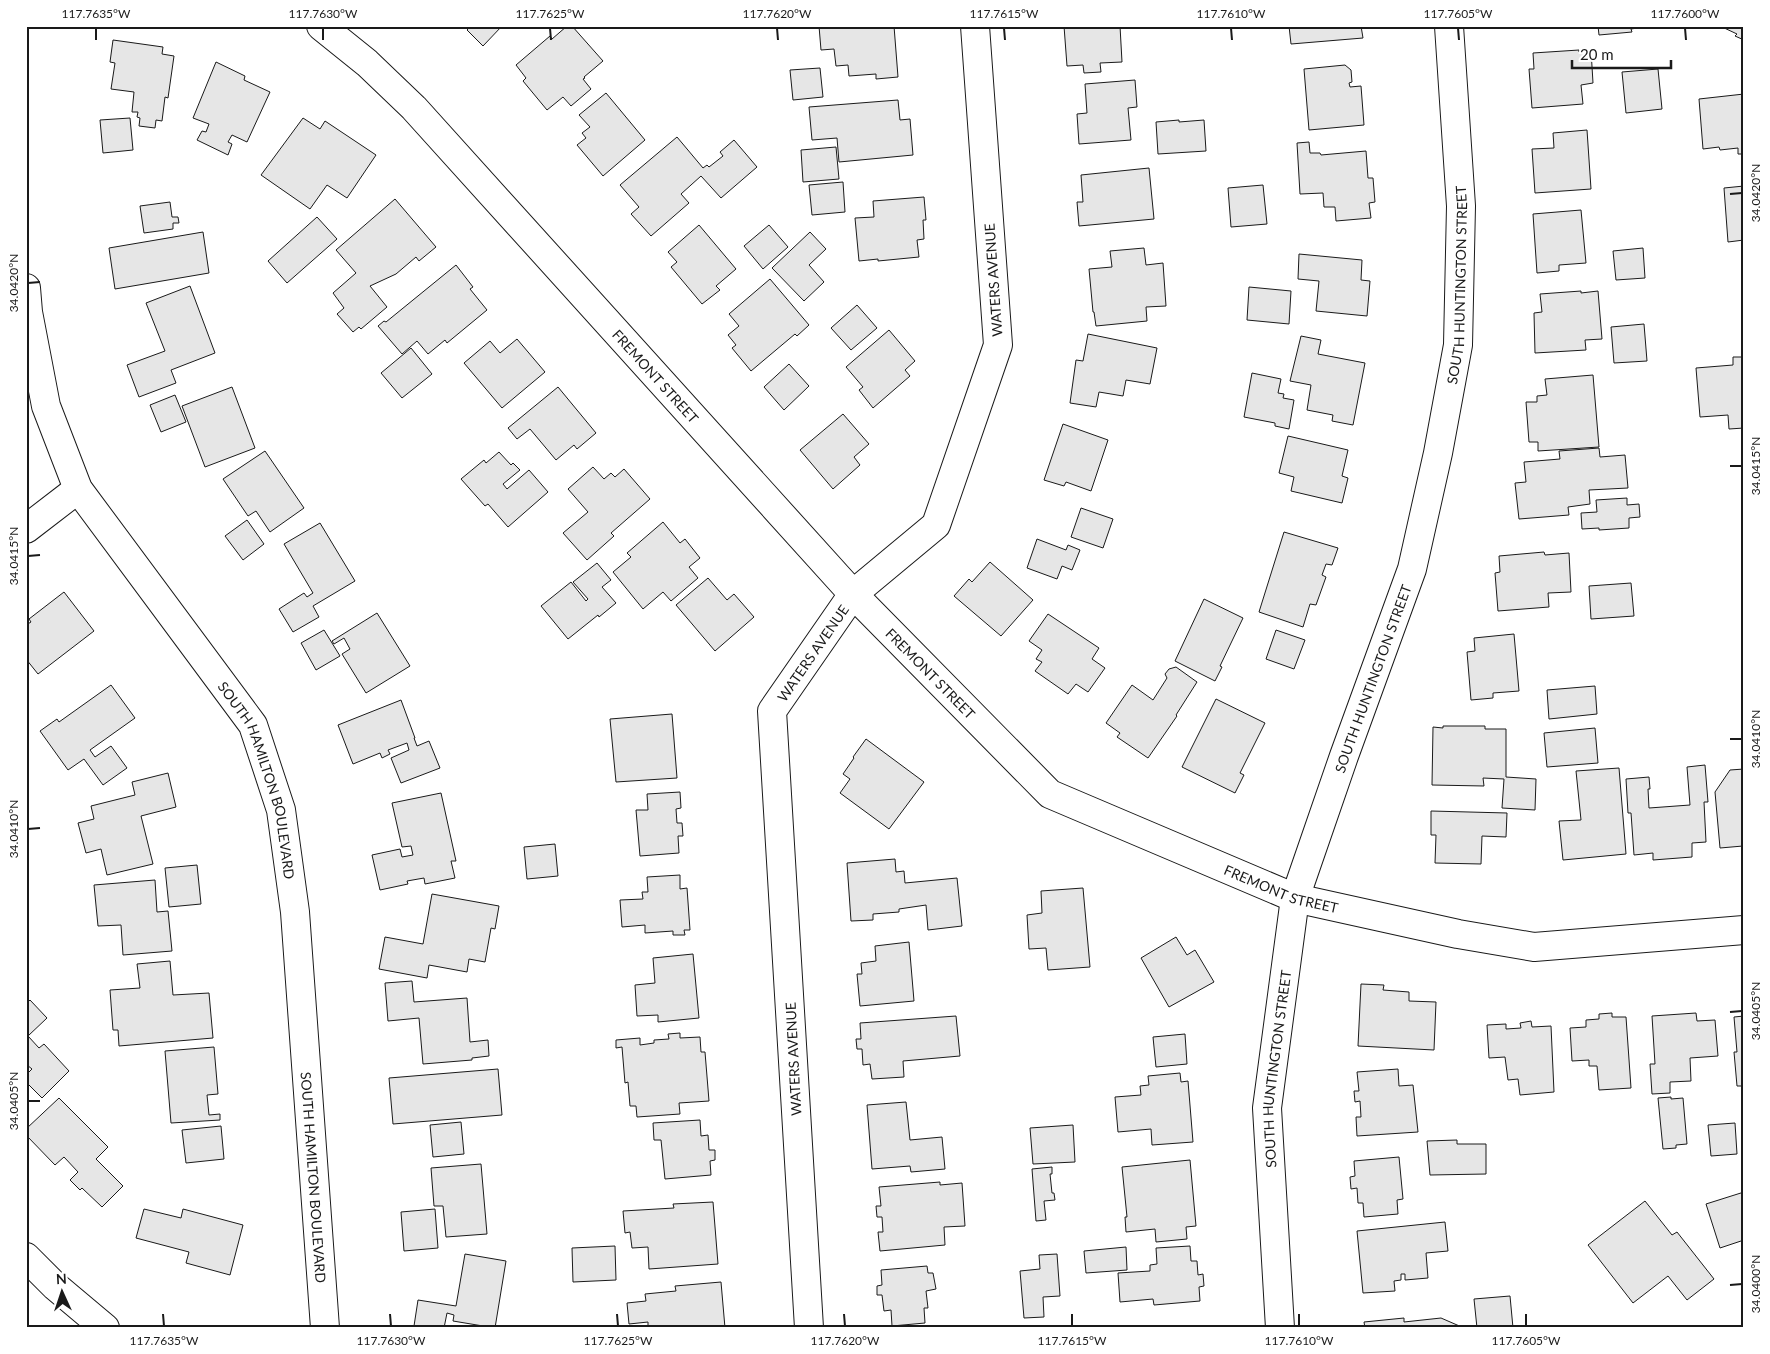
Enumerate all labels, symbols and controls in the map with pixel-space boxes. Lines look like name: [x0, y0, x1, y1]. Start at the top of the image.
text: 117.7635°W: [62, 6, 131, 21]
text: 117.7630°W: [289, 6, 358, 21]
text: 117.7625°W: [516, 6, 585, 21]
text: 117.7620°W: [743, 6, 812, 21]
text: 117.7615°W: [970, 6, 1039, 21]
text: 117.7610°W: [1197, 6, 1266, 21]
text: 117.7605°W: [1424, 6, 1493, 21]
text: 117.7600°W: [1651, 6, 1720, 21]
scale bar: [1572, 38, 1671, 70]
text: 20 m: [1580, 45, 1614, 63]
text: 34.0420°N: [1748, 164, 1763, 222]
street label: SOUTH HUNTINGTON STREET: [1442, 184, 1470, 386]
street label: WATERS AVENUE: [981, 223, 1005, 337]
text: 34.0420°N: [6, 254, 21, 312]
street label: FREMONT STREET: [609, 325, 703, 427]
text: 34.0415°N: [1748, 437, 1763, 495]
text: 34.0415°N: [6, 527, 21, 585]
street label: SOUTH HUNTINGTON STREET: [1330, 581, 1414, 775]
street label: WATERS AVENUE: [773, 601, 852, 704]
street label: FREMONT STREET: [883, 624, 980, 722]
street label: SOUTH HAMILTON BOULEVARD: [215, 678, 299, 880]
text: 34.0410°N: [1748, 710, 1763, 768]
text: 34.0410°N: [6, 800, 21, 858]
street label: FREMONT STREET: [1222, 860, 1341, 916]
street label: SOUTH HUNTINGTON STREET: [1258, 968, 1294, 1168]
text: 34.0405°N: [1748, 982, 1763, 1040]
street label: WATERS AVENUE: [782, 1002, 804, 1116]
street label: SOUTH HAMILTON BOULEVARD: [298, 1071, 330, 1283]
text: 34.0405°N: [6, 1072, 21, 1130]
text: 34.0400°N: [1748, 1255, 1763, 1313]
north arrow: [38, 1266, 88, 1316]
text: N: [55, 1270, 67, 1287]
text: 117.7635°W: [130, 1333, 199, 1348]
text: 117.7630°W: [357, 1333, 426, 1348]
text: 117.7625°W: [584, 1333, 653, 1348]
text: 117.7620°W: [811, 1333, 880, 1348]
text: 117.7615°W: [1038, 1333, 1107, 1348]
text: 117.7610°W: [1265, 1333, 1334, 1348]
text: 117.7605°W: [1492, 1333, 1561, 1348]

